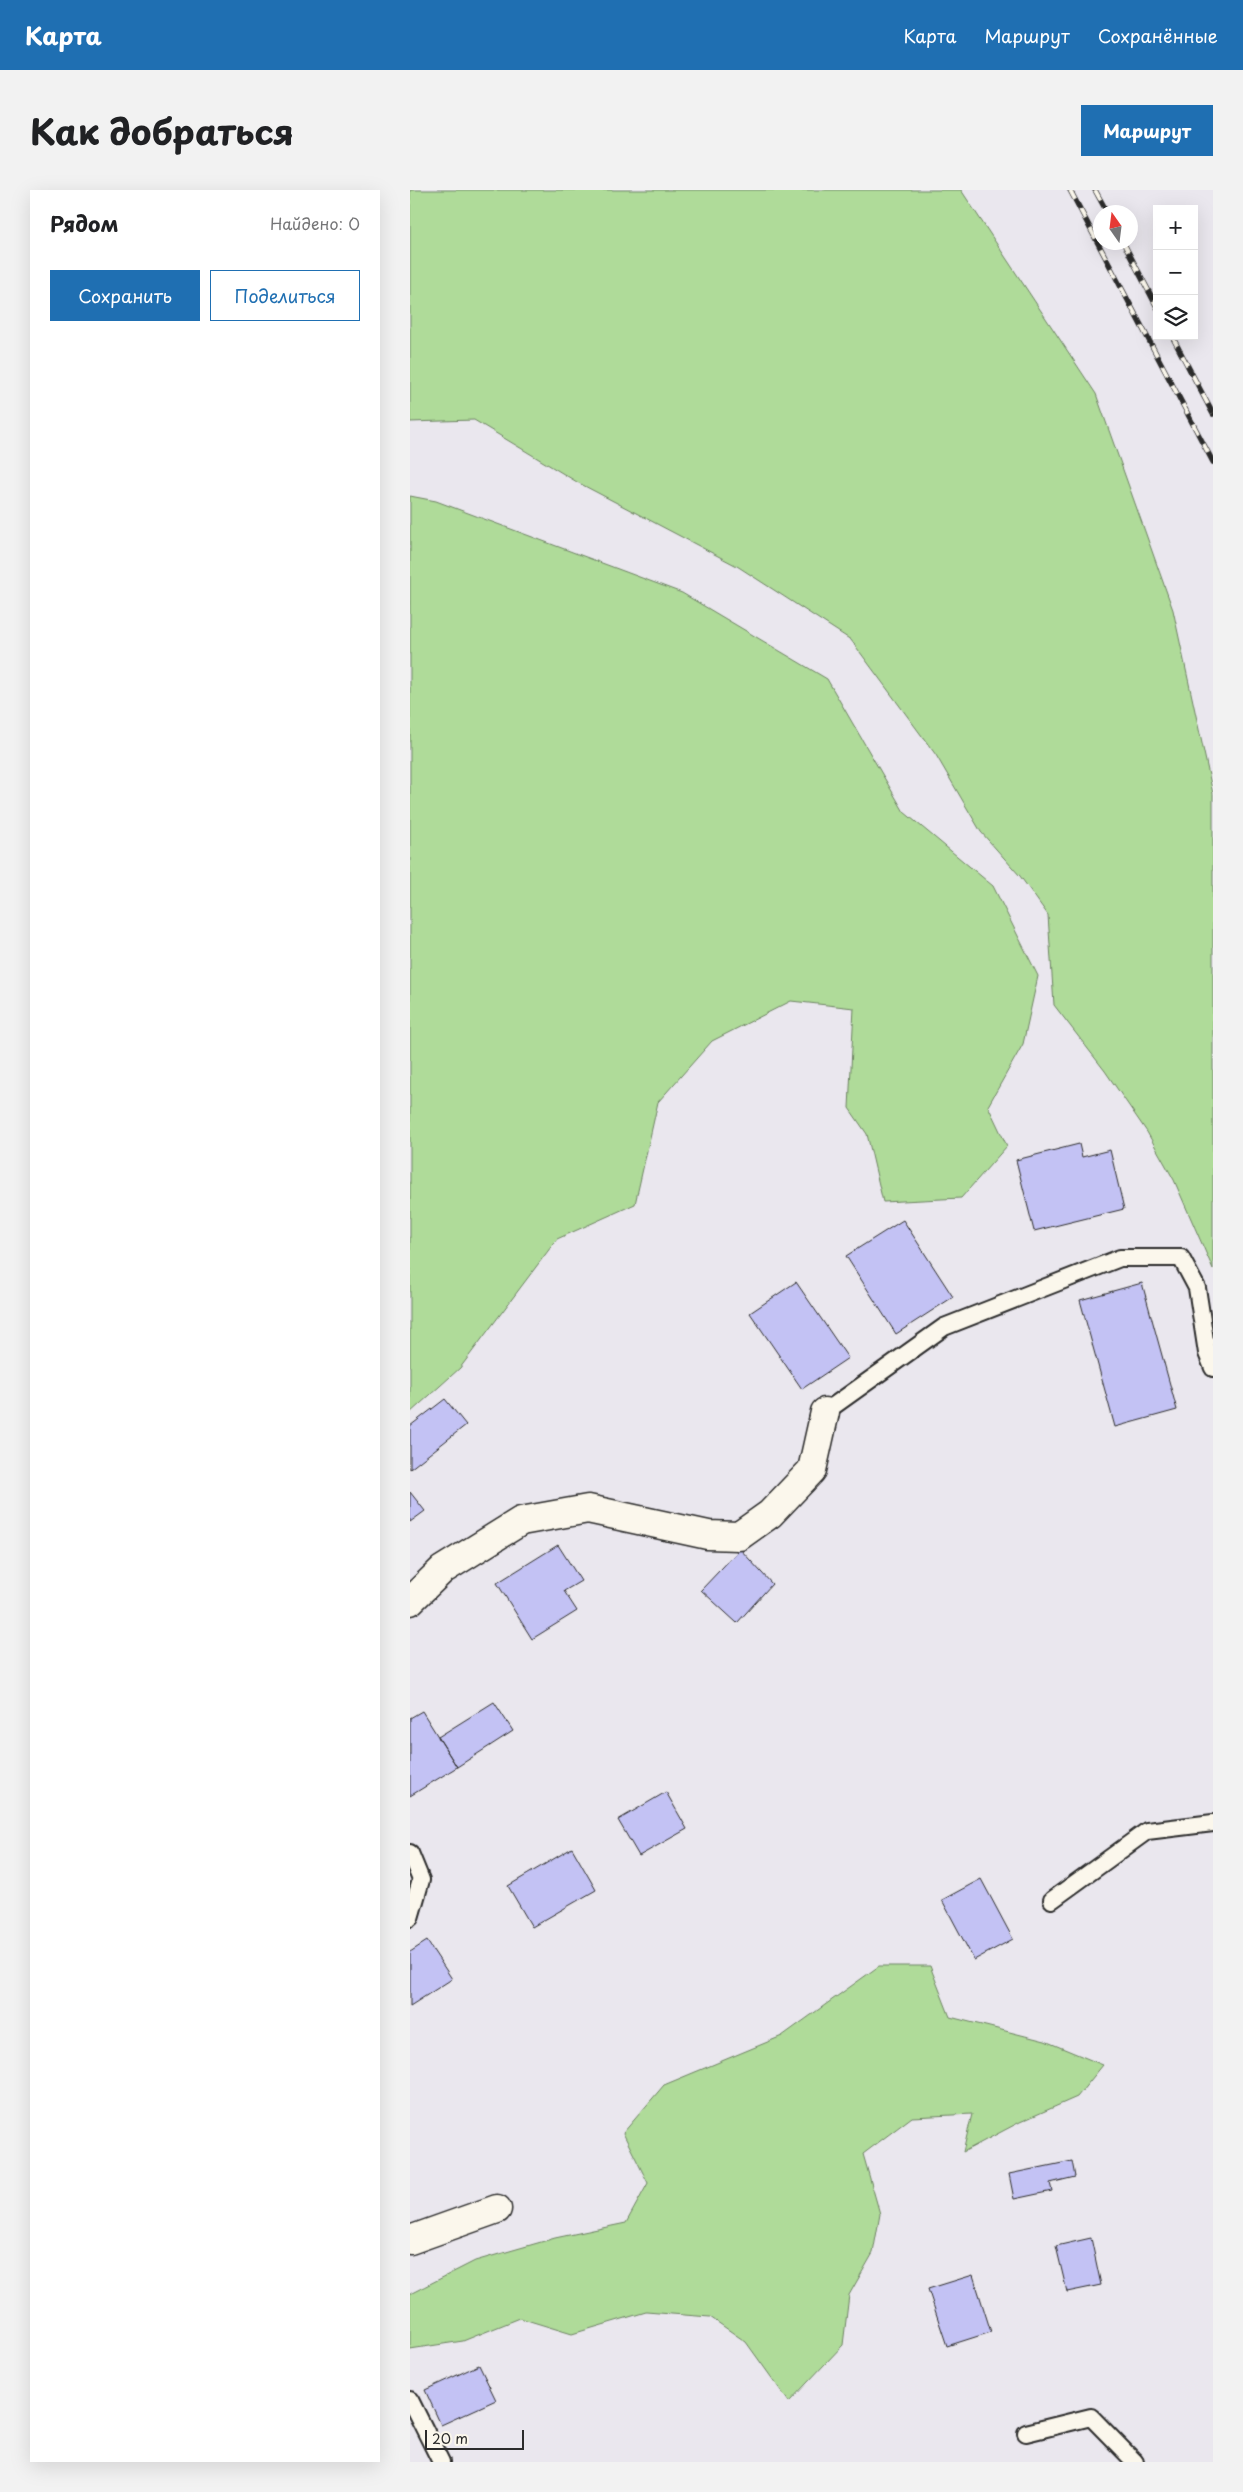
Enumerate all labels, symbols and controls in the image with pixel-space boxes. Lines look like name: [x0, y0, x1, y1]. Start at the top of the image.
text: Карта: [25, 17, 102, 53]
text: Карта: [904, 22, 956, 49]
text: Маршрут: [984, 22, 1070, 49]
text: Сохранённые: [1098, 22, 1218, 49]
text: Как добраться: [30, 104, 294, 157]
button: Маршрут: [1081, 105, 1213, 156]
north arrow: [1093, 205, 1138, 250]
map controls: [1153, 205, 1198, 340]
button: +: [1153, 205, 1198, 250]
text: Рядом: [50, 207, 118, 239]
text: Найдено: 0: [270, 211, 360, 235]
button: −: [1153, 250, 1198, 295]
button: Сохранить: [50, 270, 200, 321]
button: Поделиться: [210, 270, 360, 321]
button: layers: [1153, 295, 1198, 340]
scale bar: [425, 2427, 524, 2450]
text: 20 m: [432, 2428, 468, 2449]

